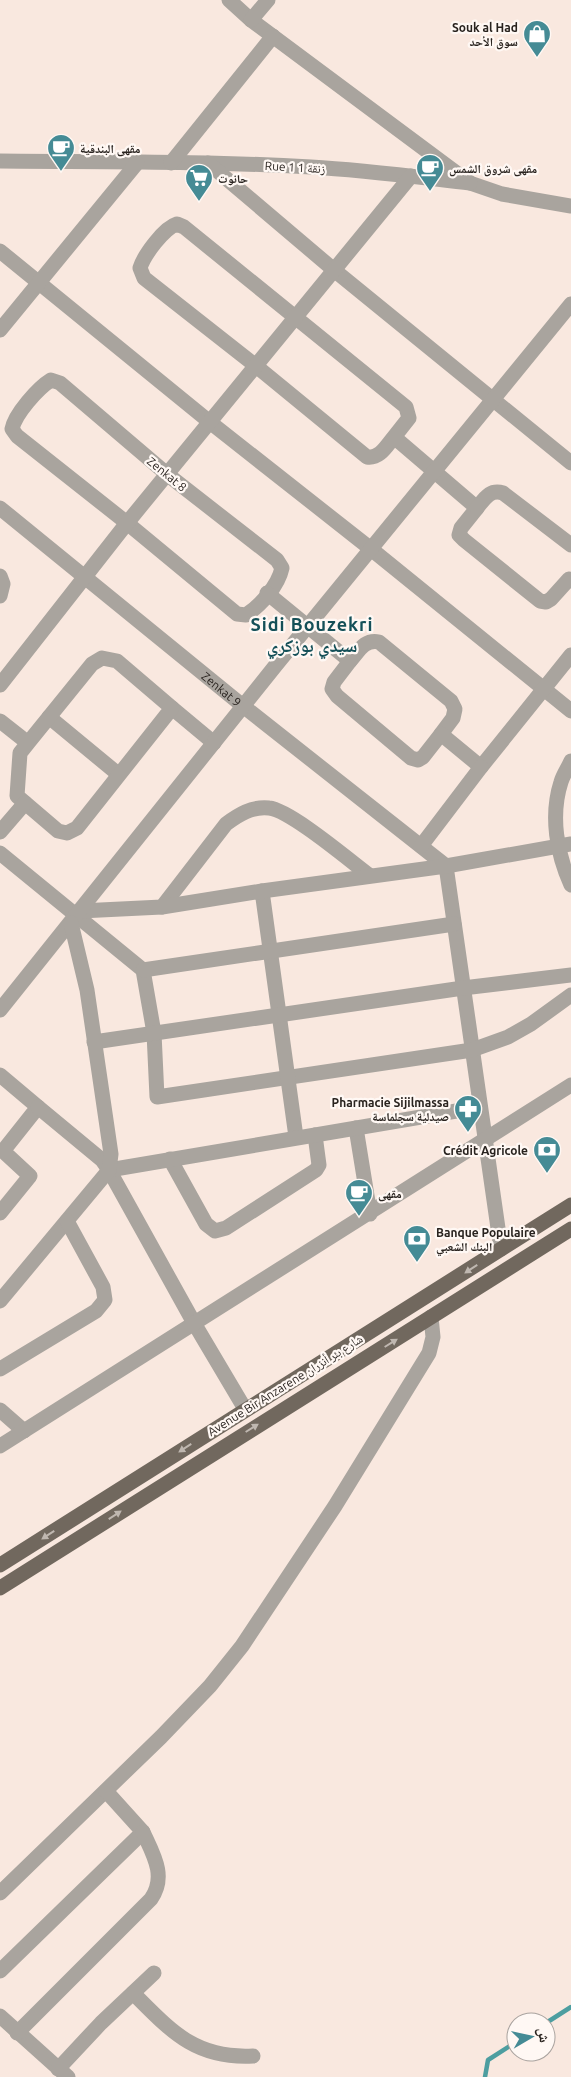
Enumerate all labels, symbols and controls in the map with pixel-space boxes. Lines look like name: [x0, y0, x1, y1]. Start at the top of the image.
shop icon: Souk al Had سوق الأحد: [522, 19, 552, 58]
place label: Souk al Had سوق الأحد: [452, 21, 518, 50]
cafe icon: مقهى البندقية: [46, 133, 76, 172]
place label: مقهى البندقية: [80, 142, 141, 157]
cafe icon: مقهى شروق الشمس: [415, 153, 445, 192]
street label: Rue 1 زنقة 1: [264, 159, 326, 175]
place label: مقهى شروق الشمس: [449, 162, 537, 177]
supermarket icon: حانوت: [184, 163, 214, 202]
place label: حانوت: [218, 172, 248, 186]
street label: Zenkat 8: [145, 454, 189, 494]
district label: Sidi Bouzekri سيدي بوزكري: [250, 614, 374, 660]
street label: Zenkat 9: [199, 669, 244, 708]
pharmacy icon: Pharmacie Sijilmassa صيدلية سجلماسة: [453, 1094, 483, 1133]
place label: Pharmacie Sijilmassa صيدلية سجلماسة: [332, 1096, 449, 1124]
bank icon: Crédit Agricole: [532, 1135, 562, 1174]
place label: Crédit Agricole: [443, 1144, 528, 1157]
cafe icon: مقهى: [344, 1178, 374, 1217]
place label: مقهى: [378, 1187, 402, 1202]
bank icon: Banque Populaire البنك الشعبي: [402, 1224, 432, 1263]
place label: Banque Populaire البنك الشعبي: [436, 1226, 536, 1256]
one-way arrow: [464, 1264, 478, 1274]
street label: Avenue Bir Anzarene شارع بئر أنزران: [205, 1332, 366, 1440]
one-way arrow: [384, 1338, 397, 1348]
one-way arrow: [246, 1424, 259, 1433]
one-way arrow: [178, 1443, 191, 1452]
one-way arrow: [109, 1511, 122, 1520]
one-way arrow: [41, 1530, 54, 1540]
north arrow: [506, 2012, 556, 2062]
text: ش: [534, 2026, 553, 2044]

